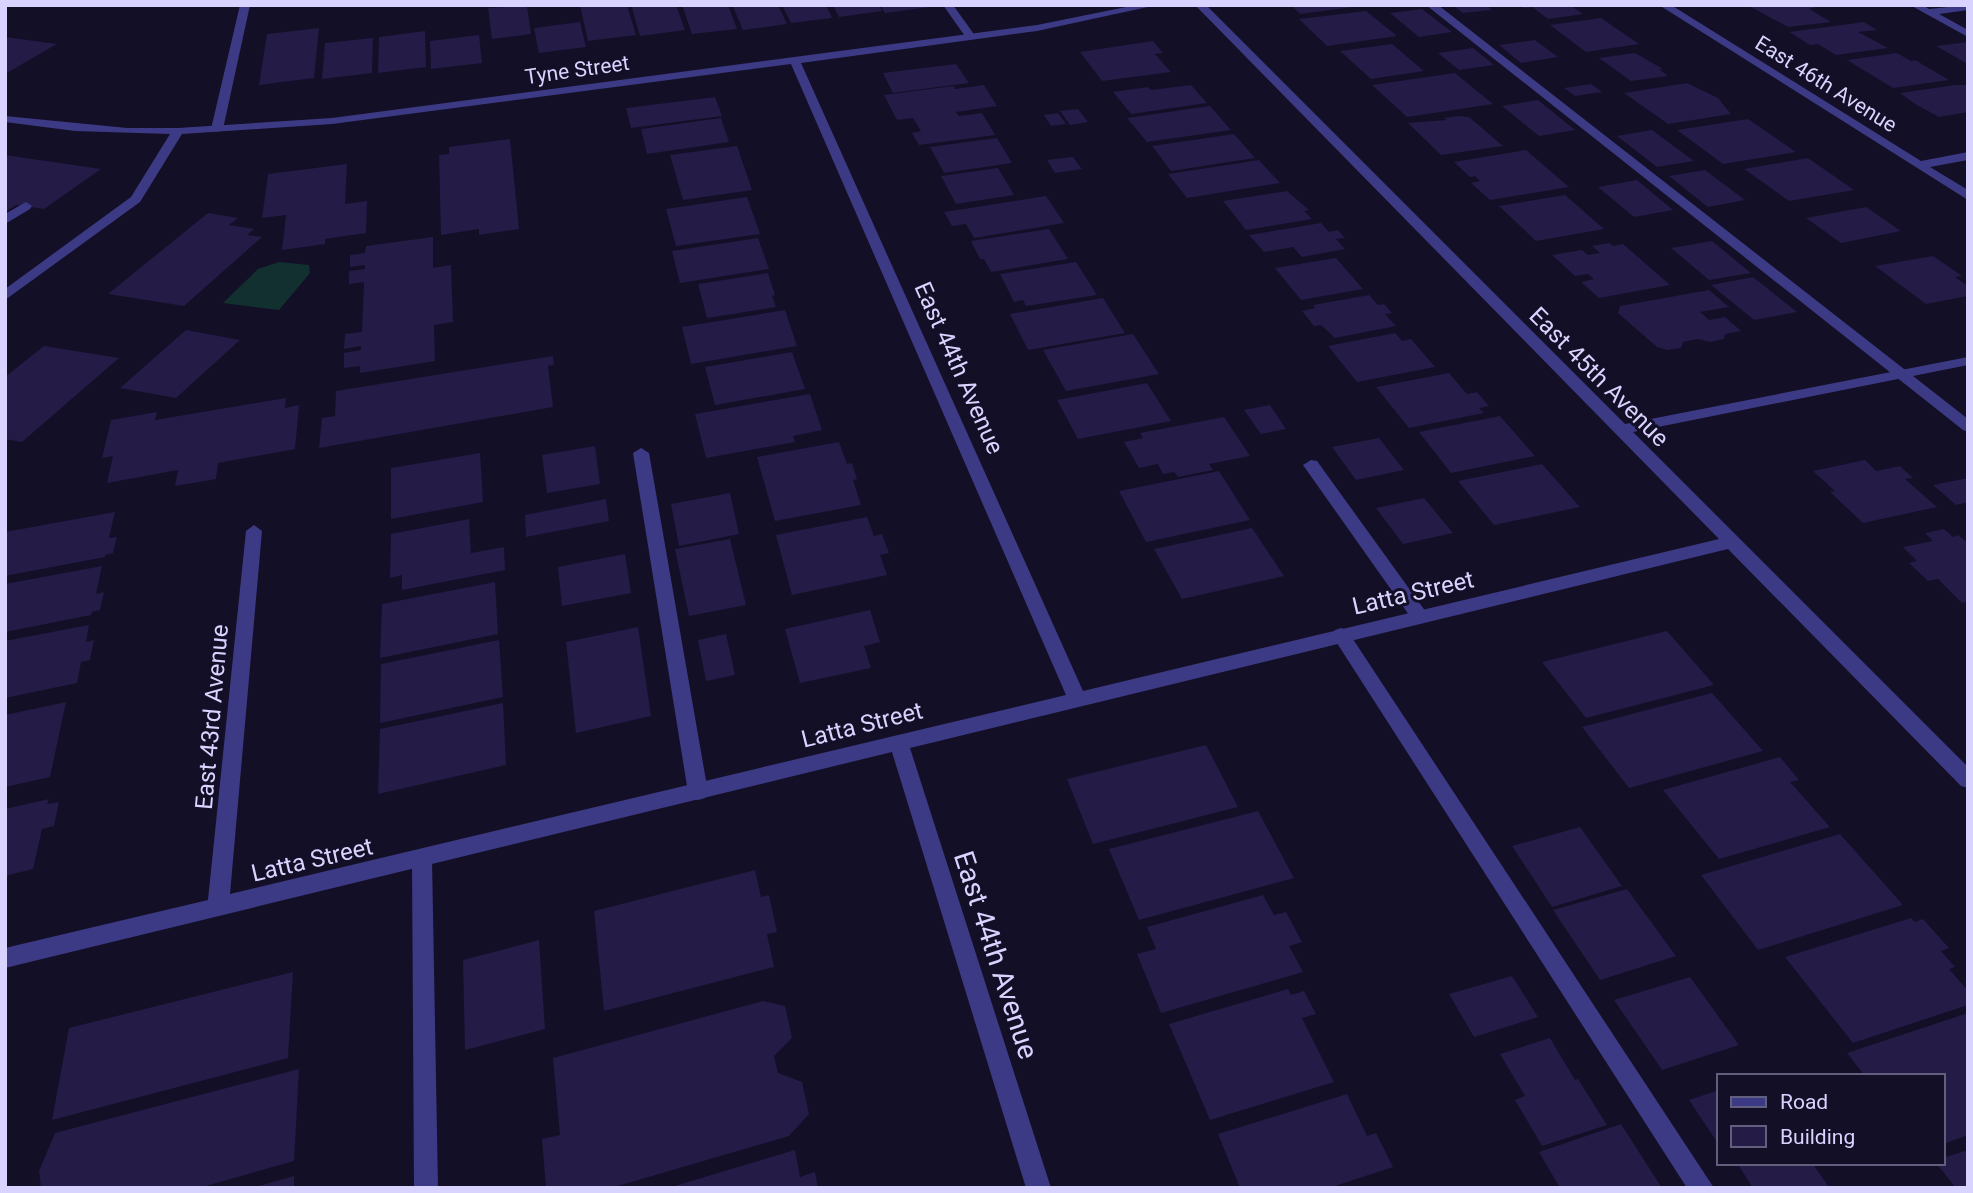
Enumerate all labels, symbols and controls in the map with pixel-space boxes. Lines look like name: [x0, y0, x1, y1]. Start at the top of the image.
street label: East 46th Avenue: [1751, 31, 1901, 137]
street label: Tyne Street: [523, 51, 631, 89]
street label: East 44th Avenue: [909, 278, 1009, 458]
street label: East 45th Avenue: [1524, 302, 1674, 452]
street label: Latta Street: [1349, 565, 1477, 621]
street label: East 43rd Avenue: [190, 623, 234, 811]
street label: Latta Street: [798, 696, 926, 754]
street label: Latta Street: [248, 832, 376, 888]
street label: East 44th Avenue: [947, 847, 1045, 1063]
legend: [1717, 1074, 1945, 1165]
text: Road: [1780, 1090, 1828, 1114]
text: Building: [1780, 1125, 1855, 1149]

